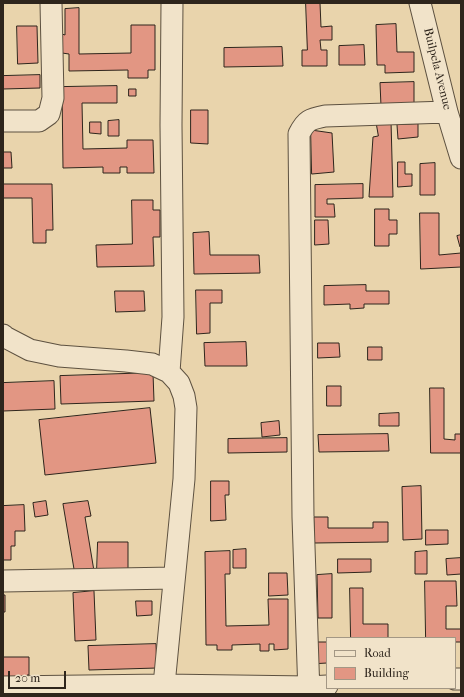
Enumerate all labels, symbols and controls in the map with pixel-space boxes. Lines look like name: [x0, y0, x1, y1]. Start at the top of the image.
street label: Builpela Avenue: [420, 26, 454, 112]
legend: [326, 637, 456, 689]
text: Road: [364, 646, 391, 660]
scale bar: [10, 663, 68, 689]
text: Building: [364, 666, 409, 680]
text: 20 m: [15, 671, 40, 685]

